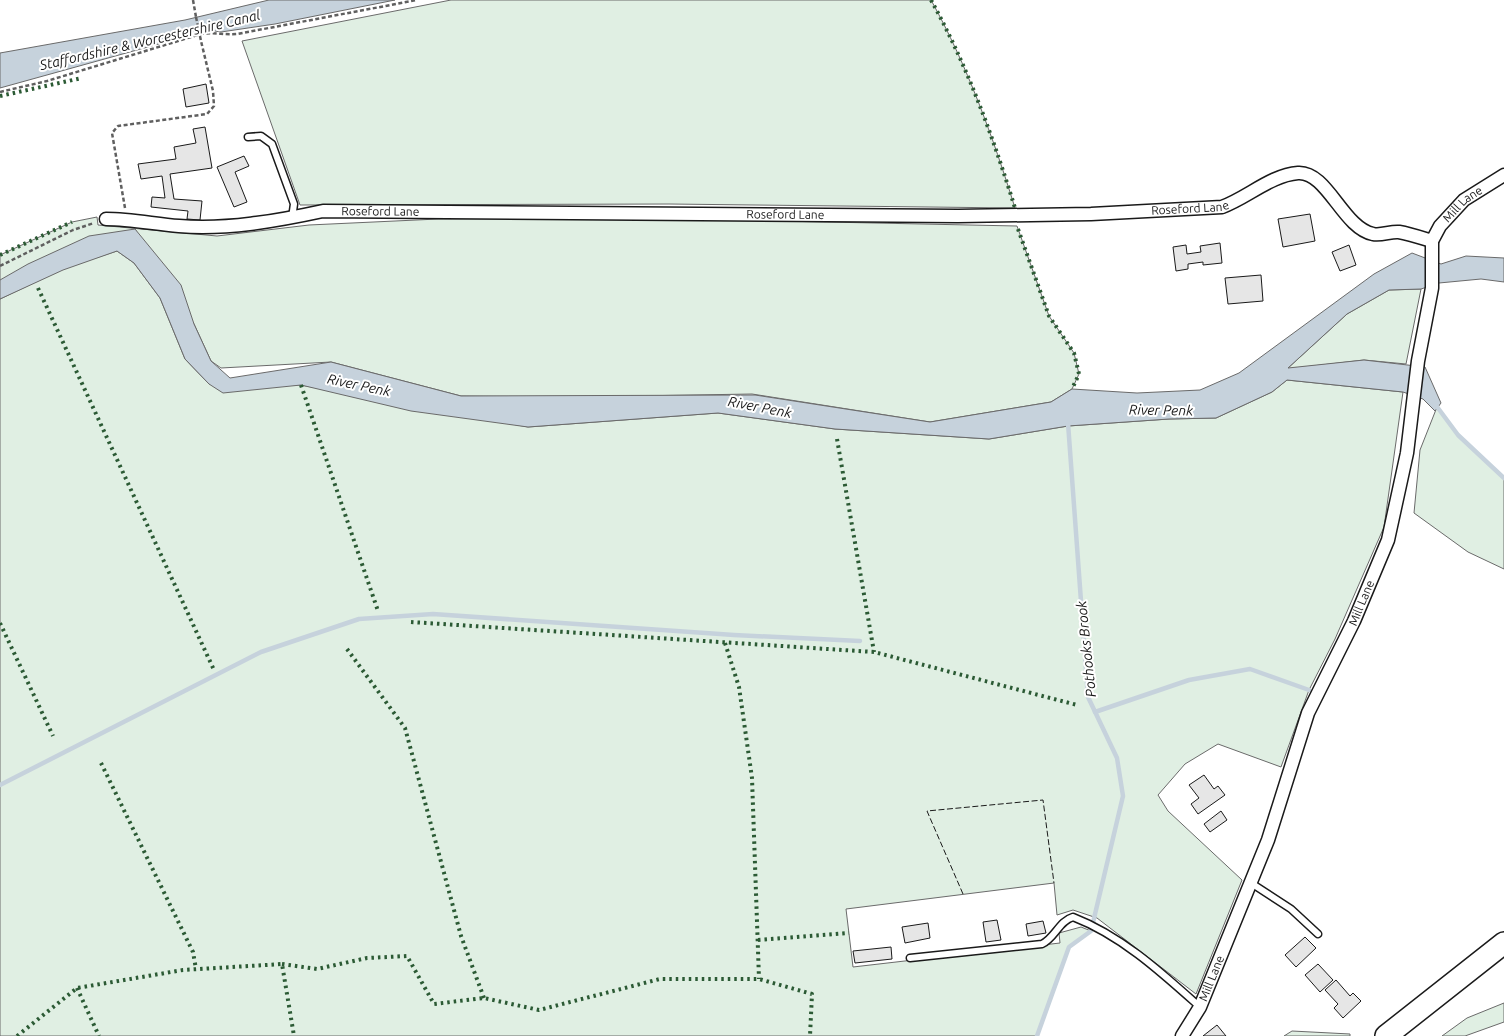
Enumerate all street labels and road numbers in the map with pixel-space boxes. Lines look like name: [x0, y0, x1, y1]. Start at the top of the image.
street label: Mill Lane: [1440, 183, 1484, 225]
street label: Roseford Lane: [1151, 198, 1231, 217]
street label: Roseford Lane: [341, 204, 419, 218]
street label: Roseford Lane: [746, 207, 824, 221]
street label: Mill Lane: [1346, 578, 1376, 628]
street label: Mill Lane: [1196, 953, 1226, 1003]

